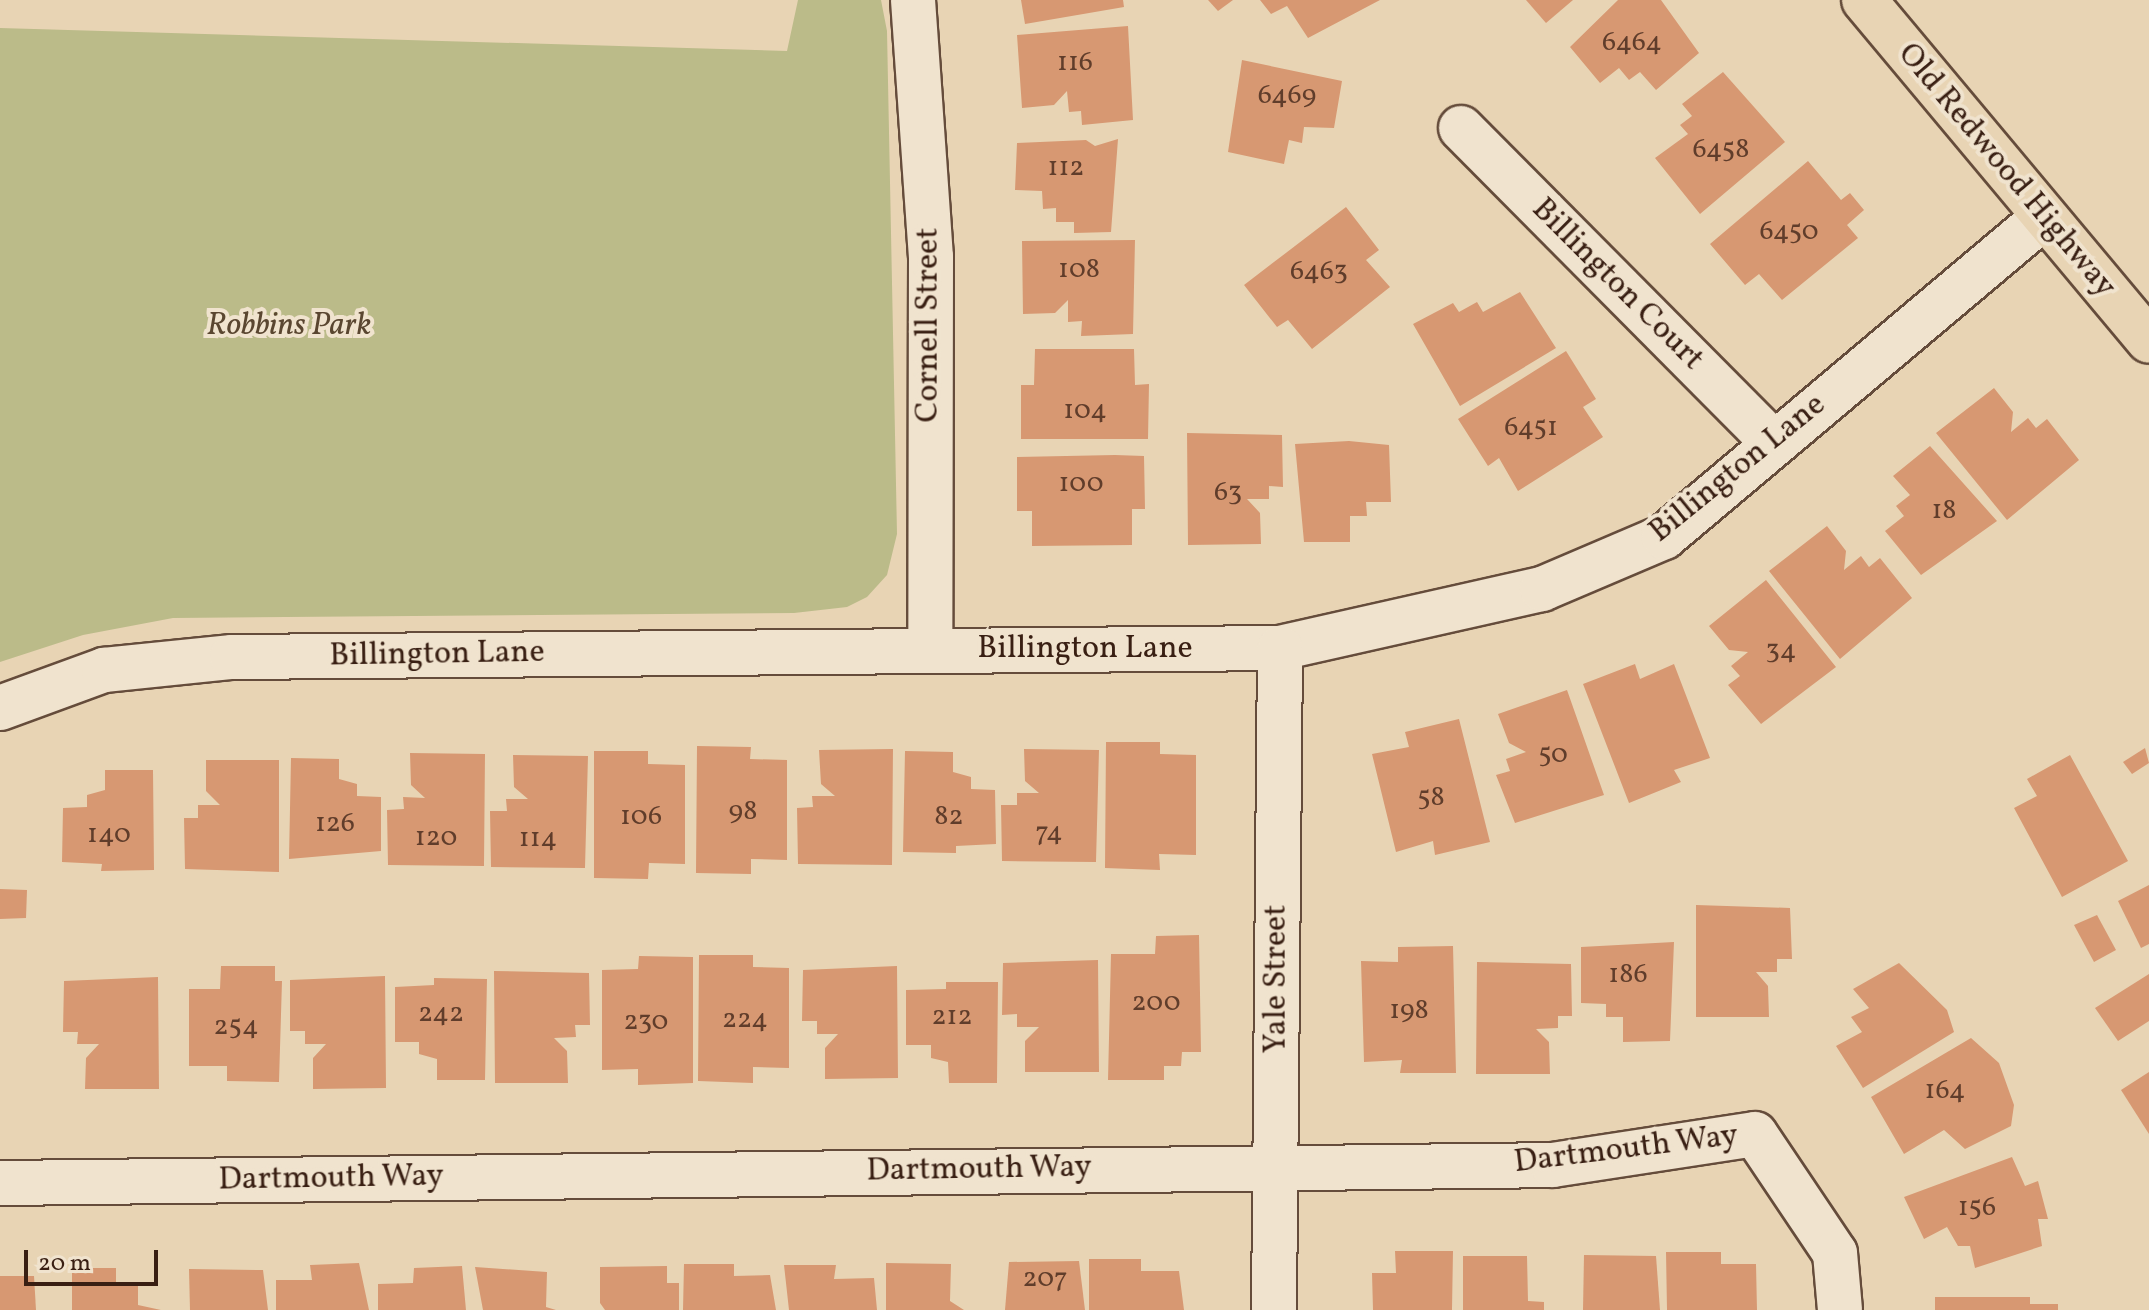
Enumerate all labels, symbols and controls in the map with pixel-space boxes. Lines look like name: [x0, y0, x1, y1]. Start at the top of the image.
house number: 6464: [1602, 26, 1662, 60]
street label: Old Redwood Highway: [1889, 36, 2123, 306]
house number: 116: [1057, 46, 1093, 80]
house number: 6469: [1258, 79, 1316, 113]
house number: 6458: [1693, 133, 1749, 167]
house number: 112: [1048, 151, 1084, 185]
street label: Billington Court: [1523, 191, 1711, 379]
house number: 6450: [1760, 215, 1818, 249]
street label: Cornell Street: [910, 227, 948, 423]
house number: 108: [1058, 253, 1100, 287]
house number: 6463: [1290, 255, 1348, 289]
park label: Robbins Park: [207, 307, 371, 345]
street label: Billington Lane: [1642, 386, 1834, 552]
house number: 104: [1063, 394, 1107, 428]
house number: 6451: [1504, 411, 1558, 445]
house number: 100: [1058, 467, 1104, 501]
house number: 63: [1214, 476, 1242, 510]
house number: 18: [1931, 494, 1957, 528]
street label: Billington Lane: [977, 630, 1193, 668]
street label: Billington Lane: [329, 634, 545, 676]
house number: 34: [1765, 634, 1797, 668]
house number: 50: [1538, 738, 1568, 772]
house number: 58: [1417, 781, 1445, 815]
house number: 98: [729, 795, 757, 829]
house number: 106: [620, 800, 662, 834]
house number: 82: [934, 800, 964, 834]
house number: 126: [315, 807, 355, 841]
house number: 74: [1035, 816, 1063, 850]
house number: 140: [87, 818, 131, 852]
house number: 120: [415, 821, 457, 855]
house number: 114: [519, 822, 557, 856]
street label: Yale Street: [1258, 904, 1296, 1054]
house number: 186: [1608, 958, 1648, 992]
house number: 200: [1132, 986, 1180, 1020]
house number: 198: [1389, 994, 1429, 1028]
house number: 242: [418, 997, 464, 1031]
house number: 212: [932, 1000, 972, 1034]
house number: 224: [722, 1003, 768, 1037]
house number: 230: [624, 1005, 668, 1039]
house number: 254: [213, 1010, 259, 1044]
house number: 164: [1925, 1074, 1965, 1108]
street label: Dartmouth Way: [1511, 1117, 1741, 1183]
street label: Dartmouth Way: [866, 1149, 1092, 1191]
street label: Dartmouth Way: [218, 1158, 444, 1200]
house number: 156: [1958, 1191, 1996, 1225]
scale bar: [28, 1234, 162, 1284]
text: 20 m: [38, 1247, 91, 1281]
house number: 207: [1022, 1262, 1068, 1296]

